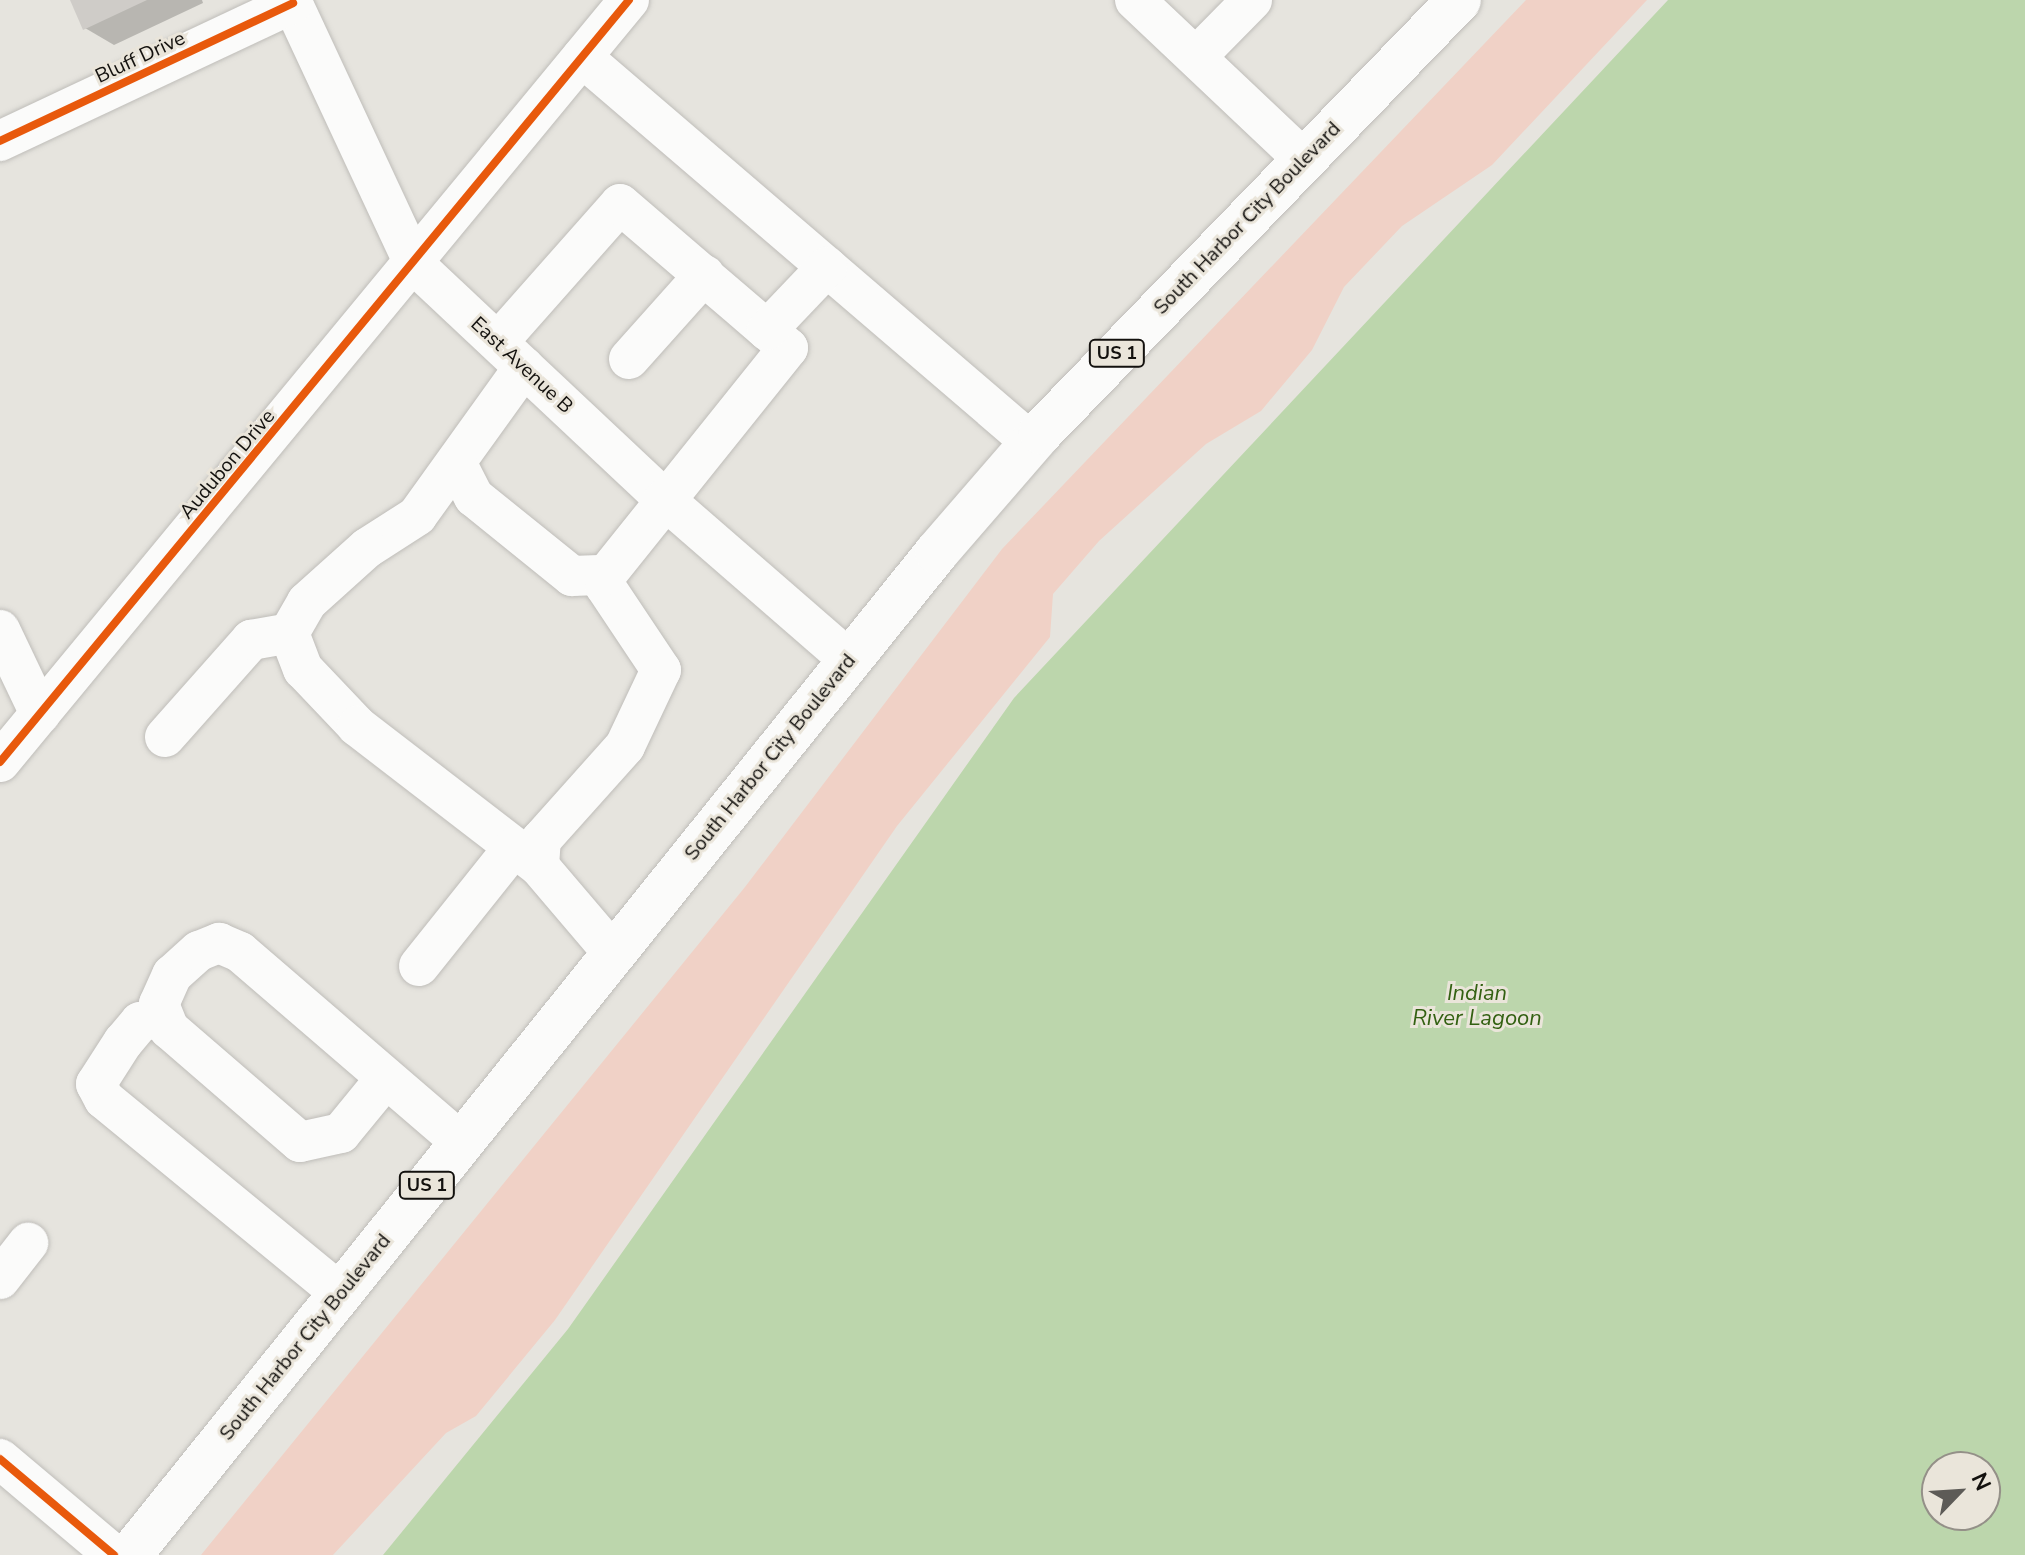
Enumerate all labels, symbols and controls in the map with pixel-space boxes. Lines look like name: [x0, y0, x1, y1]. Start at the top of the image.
street label: Bluff Drive: [91, 26, 189, 88]
street label: South Harbor City Boulevard: [1149, 117, 1345, 319]
street label: East Avenue B: [466, 312, 578, 418]
road number: US 1: [1087, 339, 1147, 367]
street label: Audubon Drive: [174, 404, 280, 524]
street label: South Harbor City Boulevard: [679, 649, 861, 865]
water label: Indian River Lagoon: [1412, 980, 1542, 1032]
road number: US 1: [397, 1171, 457, 1199]
street label: South Harbor City Boulevard: [214, 1229, 396, 1445]
north arrow: [1921, 1451, 2001, 1531]
text: N: [1964, 1468, 1998, 1496]

